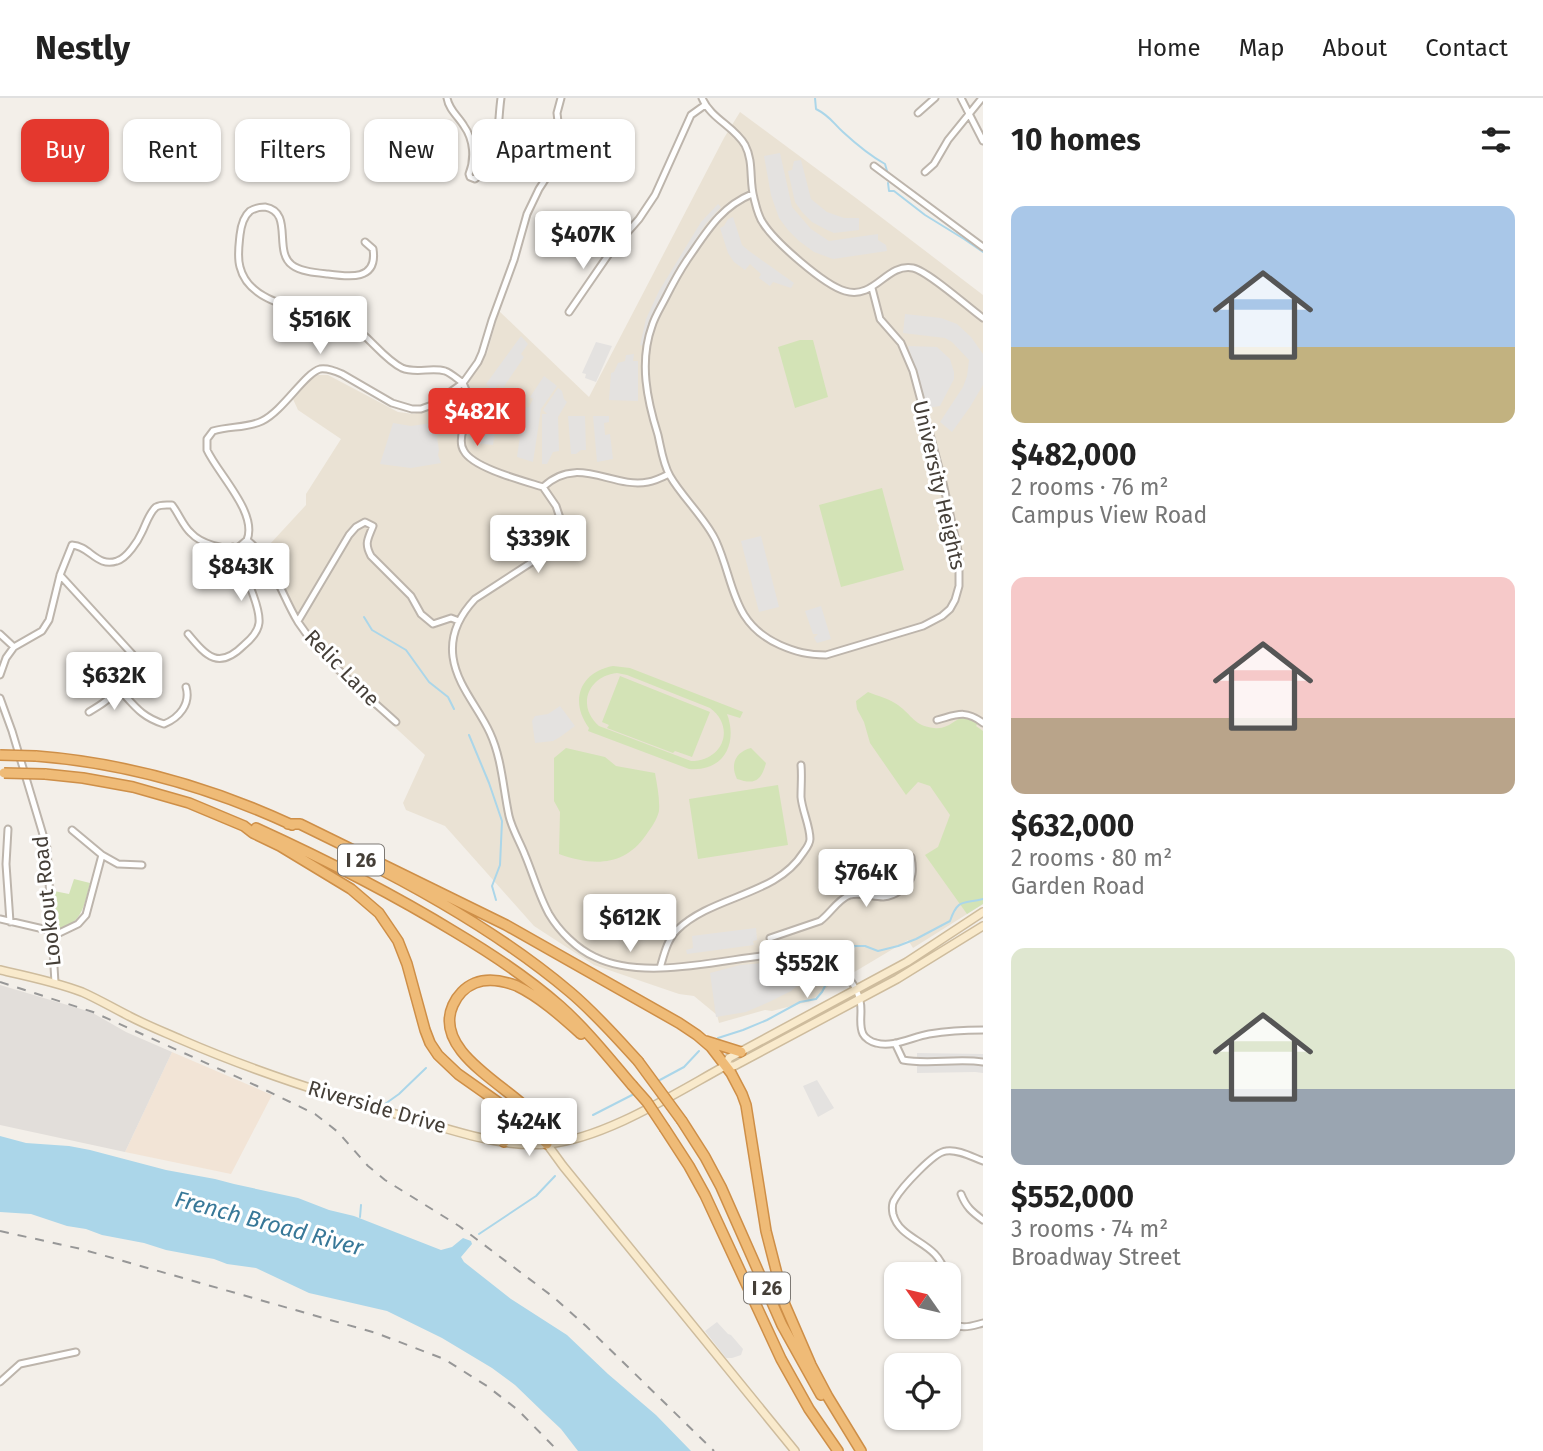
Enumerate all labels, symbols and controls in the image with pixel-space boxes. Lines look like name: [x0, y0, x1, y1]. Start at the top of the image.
text: Nestly: [35, 28, 130, 68]
text: Home: [1137, 34, 1201, 62]
text: Map: [1239, 34, 1285, 62]
text: About: [1323, 34, 1387, 62]
text: Contact: [1425, 34, 1508, 62]
chip: Buy: [21, 119, 109, 182]
chip: Rent: [123, 119, 221, 182]
chip: Filters: [235, 119, 350, 182]
chip: New: [364, 119, 458, 182]
chip: Apartment: [472, 119, 635, 182]
icon: filters: [1477, 121, 1515, 159]
text: 10 homes: [1011, 122, 1141, 158]
pin: $407K: [534, 212, 632, 271]
text: $407K: [551, 220, 615, 248]
icon: home: [1200, 252, 1326, 378]
pin: $516K: [271, 296, 369, 356]
text: $516K: [289, 305, 351, 333]
pin: $482K: [428, 388, 526, 448]
text: $482K: [444, 397, 510, 425]
street label: University Heights: [907, 398, 971, 572]
text: $482,000: [1011, 437, 1137, 473]
text: 2 rooms · 76 m²: [1011, 473, 1169, 501]
text: Campus View Road: [1011, 501, 1207, 529]
pin: $339K: [489, 516, 587, 575]
text: $339K: [506, 524, 570, 552]
pin: $843K: [192, 544, 290, 603]
text: $843K: [208, 552, 274, 580]
icon: home: [1200, 623, 1326, 749]
street label: Relic Lane: [299, 624, 385, 712]
pin: $632K: [65, 652, 163, 712]
text: $632K: [82, 661, 146, 689]
text: $632,000: [1011, 808, 1134, 844]
street label: Lookout Road: [27, 834, 67, 968]
text: 2 rooms · 80 m²: [1011, 844, 1172, 872]
road number: I 26: [338, 845, 384, 876]
pin: $764K: [817, 850, 915, 909]
text: $764K: [834, 858, 898, 886]
text: Garden Road: [1011, 872, 1145, 900]
pin: $612K: [581, 894, 679, 954]
text: $612K: [599, 903, 661, 931]
pin: $552K: [758, 940, 856, 1000]
text: $552K: [775, 949, 839, 977]
icon: home: [1200, 994, 1326, 1120]
street label: Riverside Drive: [305, 1075, 449, 1139]
pin: $424K: [480, 1098, 578, 1158]
text: $424K: [497, 1107, 561, 1135]
text: $552,000: [1011, 1179, 1134, 1215]
water label: French Broad River: [172, 1184, 367, 1262]
text: 3 rooms · 74 m²: [1011, 1215, 1168, 1243]
text: Broadway Street: [1011, 1243, 1181, 1271]
north arrow: [884, 1262, 961, 1339]
map controls: [884, 1262, 961, 1430]
road number: I 26: [744, 1272, 790, 1304]
button: locate: [884, 1353, 961, 1430]

